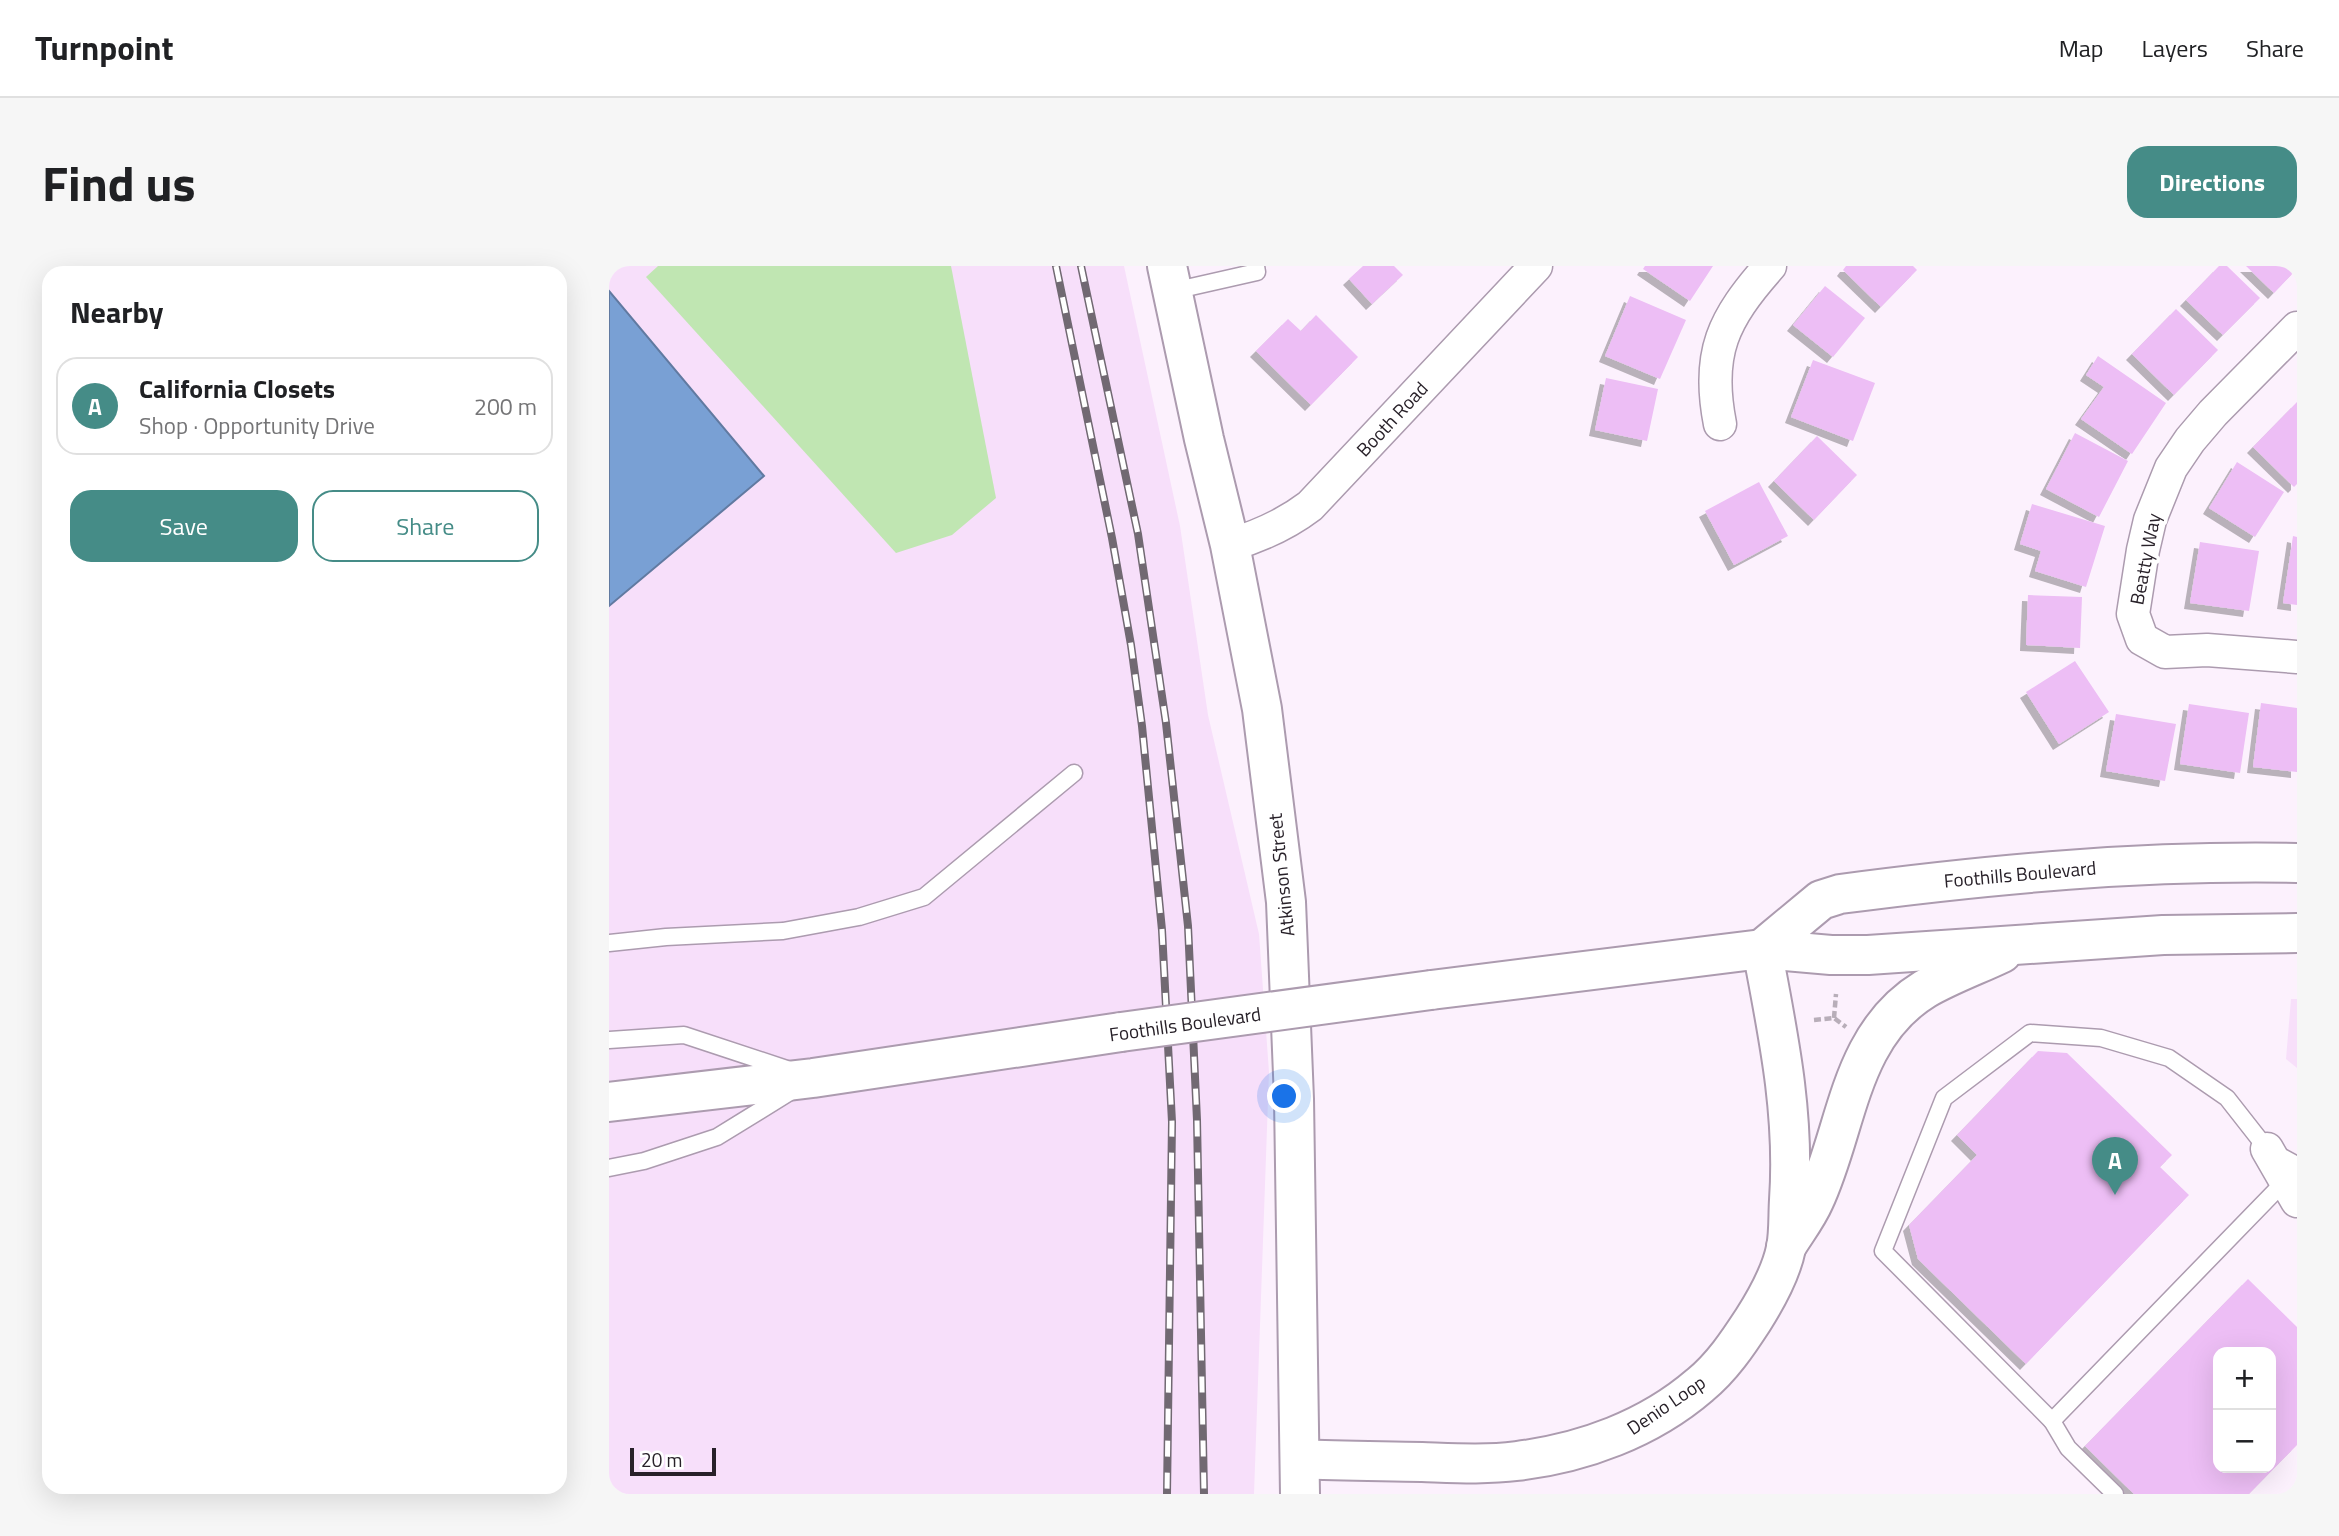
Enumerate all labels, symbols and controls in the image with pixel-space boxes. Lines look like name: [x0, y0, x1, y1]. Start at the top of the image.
text: Turnpoint: [35, 23, 174, 73]
text: Map: [2059, 30, 2104, 66]
text: Layers: [2142, 30, 2208, 66]
text: Share: [2246, 30, 2304, 66]
text: Find us: [42, 145, 196, 220]
button: Directions: [2127, 146, 2297, 218]
text: Nearby: [70, 289, 163, 335]
text: California Closets: [139, 369, 335, 408]
street label: Booth Road: [1349, 374, 1434, 463]
text: A: [88, 389, 102, 424]
text: 200 m: [474, 389, 537, 424]
text: Shop · Opportunity Drive: [139, 408, 375, 443]
button: Save: [70, 490, 298, 562]
button: Share: [312, 490, 539, 562]
street label: Beatty Way: [2121, 511, 2168, 607]
street label: Atkinson Street: [1260, 812, 1301, 938]
street label: Foothills Boulevard: [1942, 852, 2097, 895]
street label: Foothills Boulevard: [1107, 998, 1263, 1049]
your location: [1267, 1079, 1301, 1113]
pin: A: [2092, 1137, 2138, 1195]
map controls: [2213, 1347, 2276, 1473]
button: +: [2213, 1347, 2276, 1410]
street label: Denio Loop: [1621, 1368, 1711, 1442]
button: −: [2213, 1410, 2276, 1473]
scale bar: [630, 1445, 716, 1477]
text: 20 m: [641, 1445, 682, 1474]

